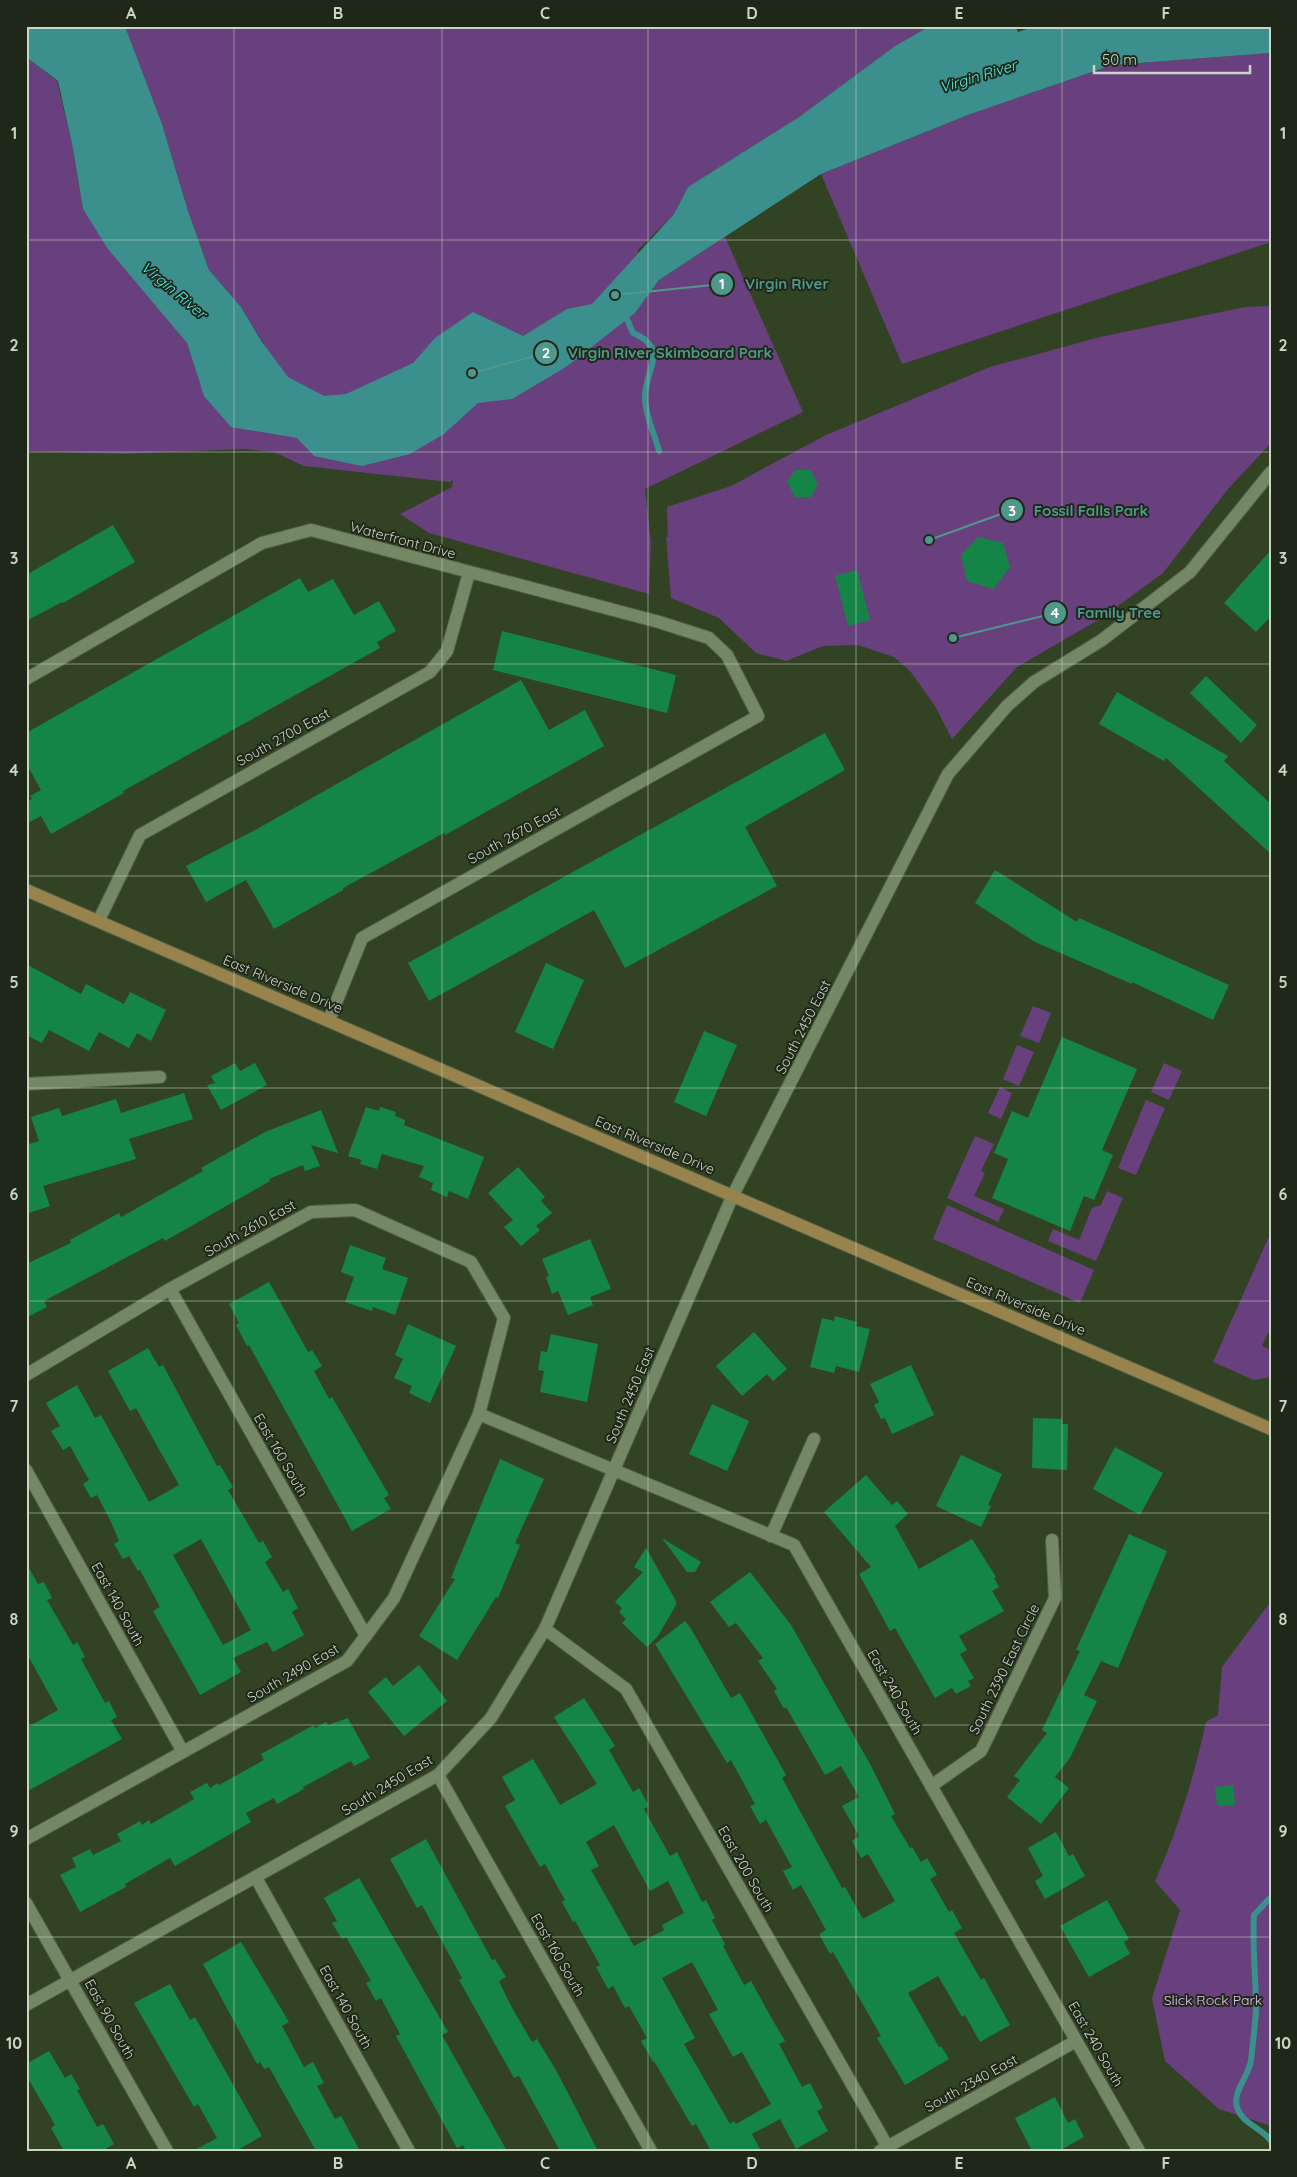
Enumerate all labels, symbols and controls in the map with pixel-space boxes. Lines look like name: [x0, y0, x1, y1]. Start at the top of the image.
text: A: [126, 3, 137, 23]
text: B: [333, 3, 343, 23]
text: C: [540, 3, 550, 23]
text: D: [746, 3, 758, 23]
text: E: [954, 3, 964, 23]
text: F: [1162, 3, 1171, 23]
scale bar: [1094, 42, 1251, 74]
text: 50 m: [1102, 50, 1137, 69]
water label: Virgin River: [937, 55, 1021, 97]
text: 1: [11, 123, 17, 143]
text: 1: [1280, 123, 1286, 143]
water label: Virgin River: [137, 257, 212, 324]
callout: Virgin River: [710, 269, 839, 299]
text: 1: [719, 274, 725, 293]
text: Virgin River: [745, 274, 829, 293]
text: 2: [9, 335, 19, 355]
text: 2: [1278, 335, 1288, 355]
callout: Virgin River Skimboard Park: [533, 338, 783, 368]
text: 2: [542, 343, 550, 362]
text: Virgin River Skimboard Park: [568, 343, 772, 362]
callout: Fossil Falls Park: [999, 495, 1159, 525]
text: 3: [1008, 501, 1016, 520]
text: Fossil Falls Park: [1034, 501, 1148, 520]
street label: Waterfront Drive: [348, 517, 458, 563]
text: 3: [10, 548, 18, 568]
text: 3: [1279, 548, 1287, 568]
callout: Family Tree: [1042, 598, 1171, 628]
text: 4: [1051, 603, 1060, 622]
text: Family Tree: [1077, 603, 1161, 622]
street label: South 2700 East: [233, 704, 333, 770]
text: 4: [9, 760, 19, 780]
text: 4: [1278, 760, 1288, 780]
street label: South 2670 East: [465, 802, 564, 868]
street label: East Riverside Drive: [221, 951, 346, 1017]
text: 5: [9, 972, 19, 992]
text: 5: [1278, 972, 1288, 992]
street label: South 2450 East: [772, 977, 835, 1077]
street label: East Riverside Drive: [593, 1112, 718, 1178]
text: 6: [10, 1184, 19, 1204]
text: 6: [1279, 1184, 1288, 1204]
street label: South 2610 East: [201, 1195, 299, 1260]
street label: East Riverside Drive: [964, 1273, 1089, 1339]
street label: South 2450 East: [602, 1344, 659, 1446]
text: 7: [10, 1396, 19, 1416]
text: 7: [1279, 1396, 1288, 1416]
street label: East 160 South: [250, 1410, 312, 1500]
street label: East 140 South: [88, 1559, 148, 1649]
street label: South 2390 East Circle: [965, 1601, 1043, 1737]
text: 8: [10, 1609, 19, 1629]
text: 8: [1279, 1609, 1288, 1629]
street label: South 2490 East: [244, 1639, 342, 1707]
street label: East 240 South: [863, 1646, 927, 1738]
street label: South 2450 East: [338, 1751, 436, 1819]
text: 9: [9, 1821, 19, 1841]
text: 9: [1278, 1821, 1288, 1841]
street label: East 200 South: [714, 1823, 778, 1915]
street label: East 160 South: [527, 1910, 589, 2000]
street label: East 140 South: [316, 1962, 376, 2052]
street label: East 90 South: [81, 1976, 139, 2062]
park label: Slick Rock Park: [1164, 1991, 1262, 2009]
street label: East 240 South: [1064, 1998, 1128, 2090]
text: 10: [6, 2033, 22, 2053]
text: 10: [1275, 2033, 1291, 2053]
street label: South 2340 East: [922, 2050, 1021, 2116]
text: A: [126, 2153, 137, 2173]
text: B: [333, 2153, 343, 2173]
text: C: [540, 2153, 550, 2173]
text: D: [746, 2153, 758, 2173]
text: E: [954, 2153, 964, 2173]
text: F: [1162, 2153, 1171, 2173]

